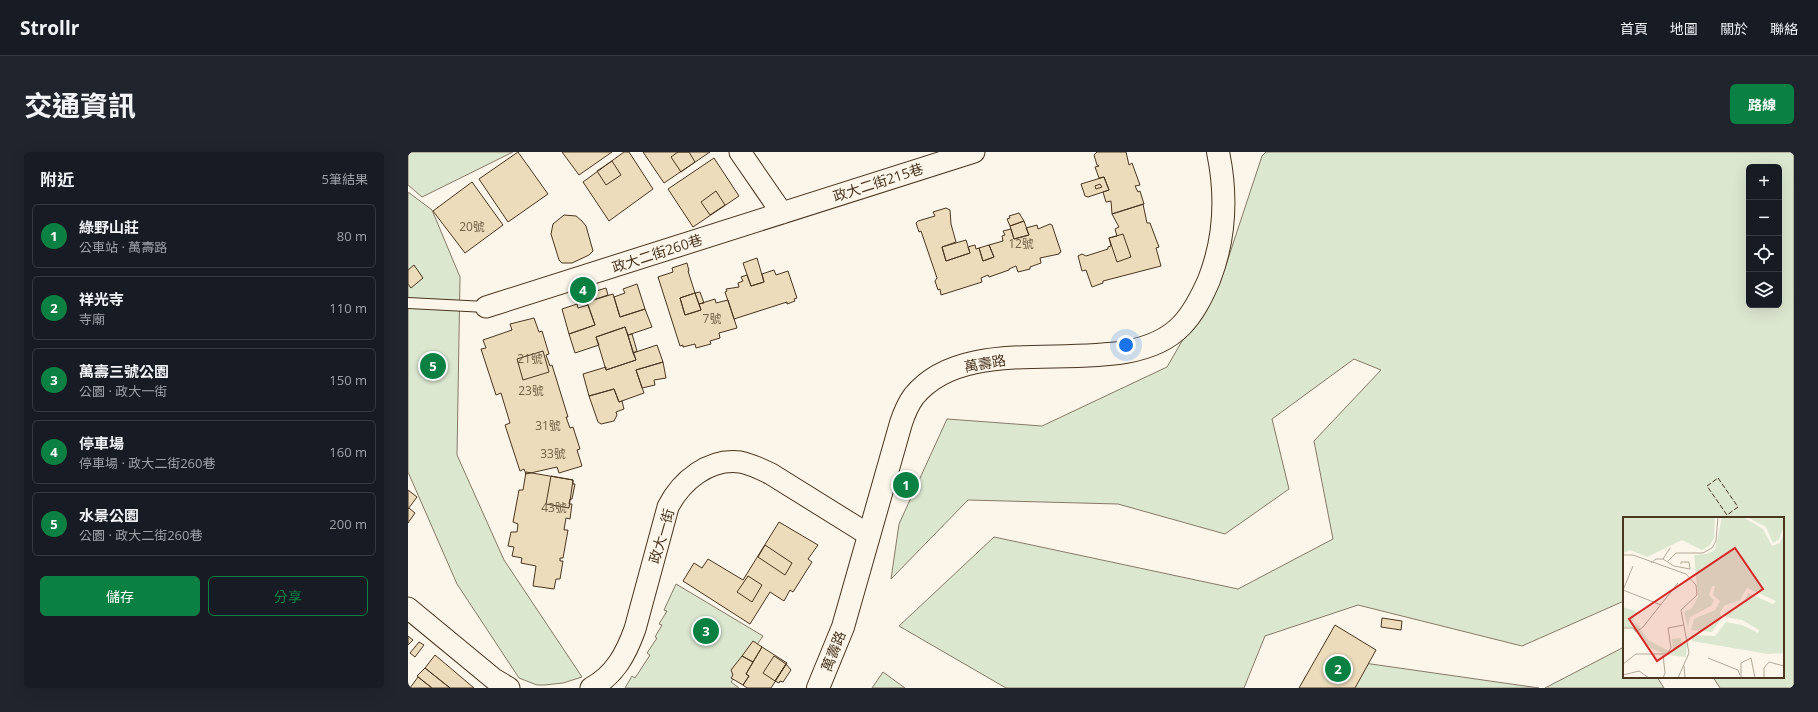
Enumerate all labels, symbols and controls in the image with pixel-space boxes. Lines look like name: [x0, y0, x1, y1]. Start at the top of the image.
text: Strollr: [20, 15, 79, 41]
text: 首頁: [1620, 19, 1648, 38]
text: 地圖: [1670, 19, 1698, 38]
text: 關於: [1720, 19, 1748, 38]
text: 聯絡: [1770, 19, 1798, 38]
button: 路線: [1730, 84, 1794, 124]
text: 交通資訊: [24, 86, 136, 124]
street label: 政大二街215巷: [830, 158, 926, 206]
map controls: [1746, 164, 1782, 308]
button: +: [1746, 164, 1782, 200]
text: 附近: [40, 168, 74, 191]
text: 5筆結果: [322, 170, 368, 188]
button: −: [1746, 200, 1782, 236]
text: 綠野山莊: [79, 217, 139, 237]
house number: 20號: [459, 218, 485, 235]
text: 1: [50, 227, 58, 245]
text: 80 m: [337, 227, 367, 245]
street label: 政大二街260巷: [609, 229, 705, 277]
house number: 12號: [1008, 235, 1034, 252]
button: locate: [1746, 236, 1782, 272]
text: 公車站 · 萬壽路: [79, 238, 167, 256]
button: layers: [1746, 272, 1782, 308]
pin: 4: [570, 275, 596, 305]
text: 祥光寺: [79, 289, 124, 309]
text: 2: [50, 299, 58, 317]
text: 110 m: [329, 299, 367, 317]
text: 寺廟: [79, 310, 105, 328]
house number: 7號: [703, 310, 721, 327]
your location: [1116, 335, 1136, 355]
house number: 21號: [517, 350, 543, 367]
street label: 萬壽路: [963, 350, 1007, 376]
pin: 5: [420, 351, 446, 381]
text: 萬壽三號公園: [79, 361, 169, 381]
text: 3: [50, 371, 58, 389]
text: 150 m: [329, 371, 367, 389]
text: 公園 · 政大一街: [79, 382, 167, 400]
house number: 23號: [518, 382, 544, 399]
house number: 31號: [535, 417, 561, 434]
text: 停車場: [79, 433, 124, 453]
text: 4: [50, 443, 58, 461]
text: 160 m: [329, 443, 367, 461]
house number: 33號: [540, 445, 566, 462]
text: 停車場 · 政大二街260巷: [79, 454, 215, 472]
pin: 1: [893, 470, 919, 500]
house number: 43號: [541, 499, 567, 516]
text: 水景公園: [79, 505, 139, 525]
street label: 政大一街: [644, 506, 678, 566]
text: 5: [50, 515, 58, 533]
text: 200 m: [329, 515, 367, 533]
inset map: [1623, 517, 1784, 678]
text: 公園 · 政大二街260巷: [79, 526, 202, 544]
button: 儲存: [40, 576, 200, 616]
button: 分享: [208, 576, 368, 616]
pin: 3: [693, 616, 719, 646]
street label: 萬壽路: [817, 628, 849, 674]
pin: 2: [1325, 654, 1351, 684]

